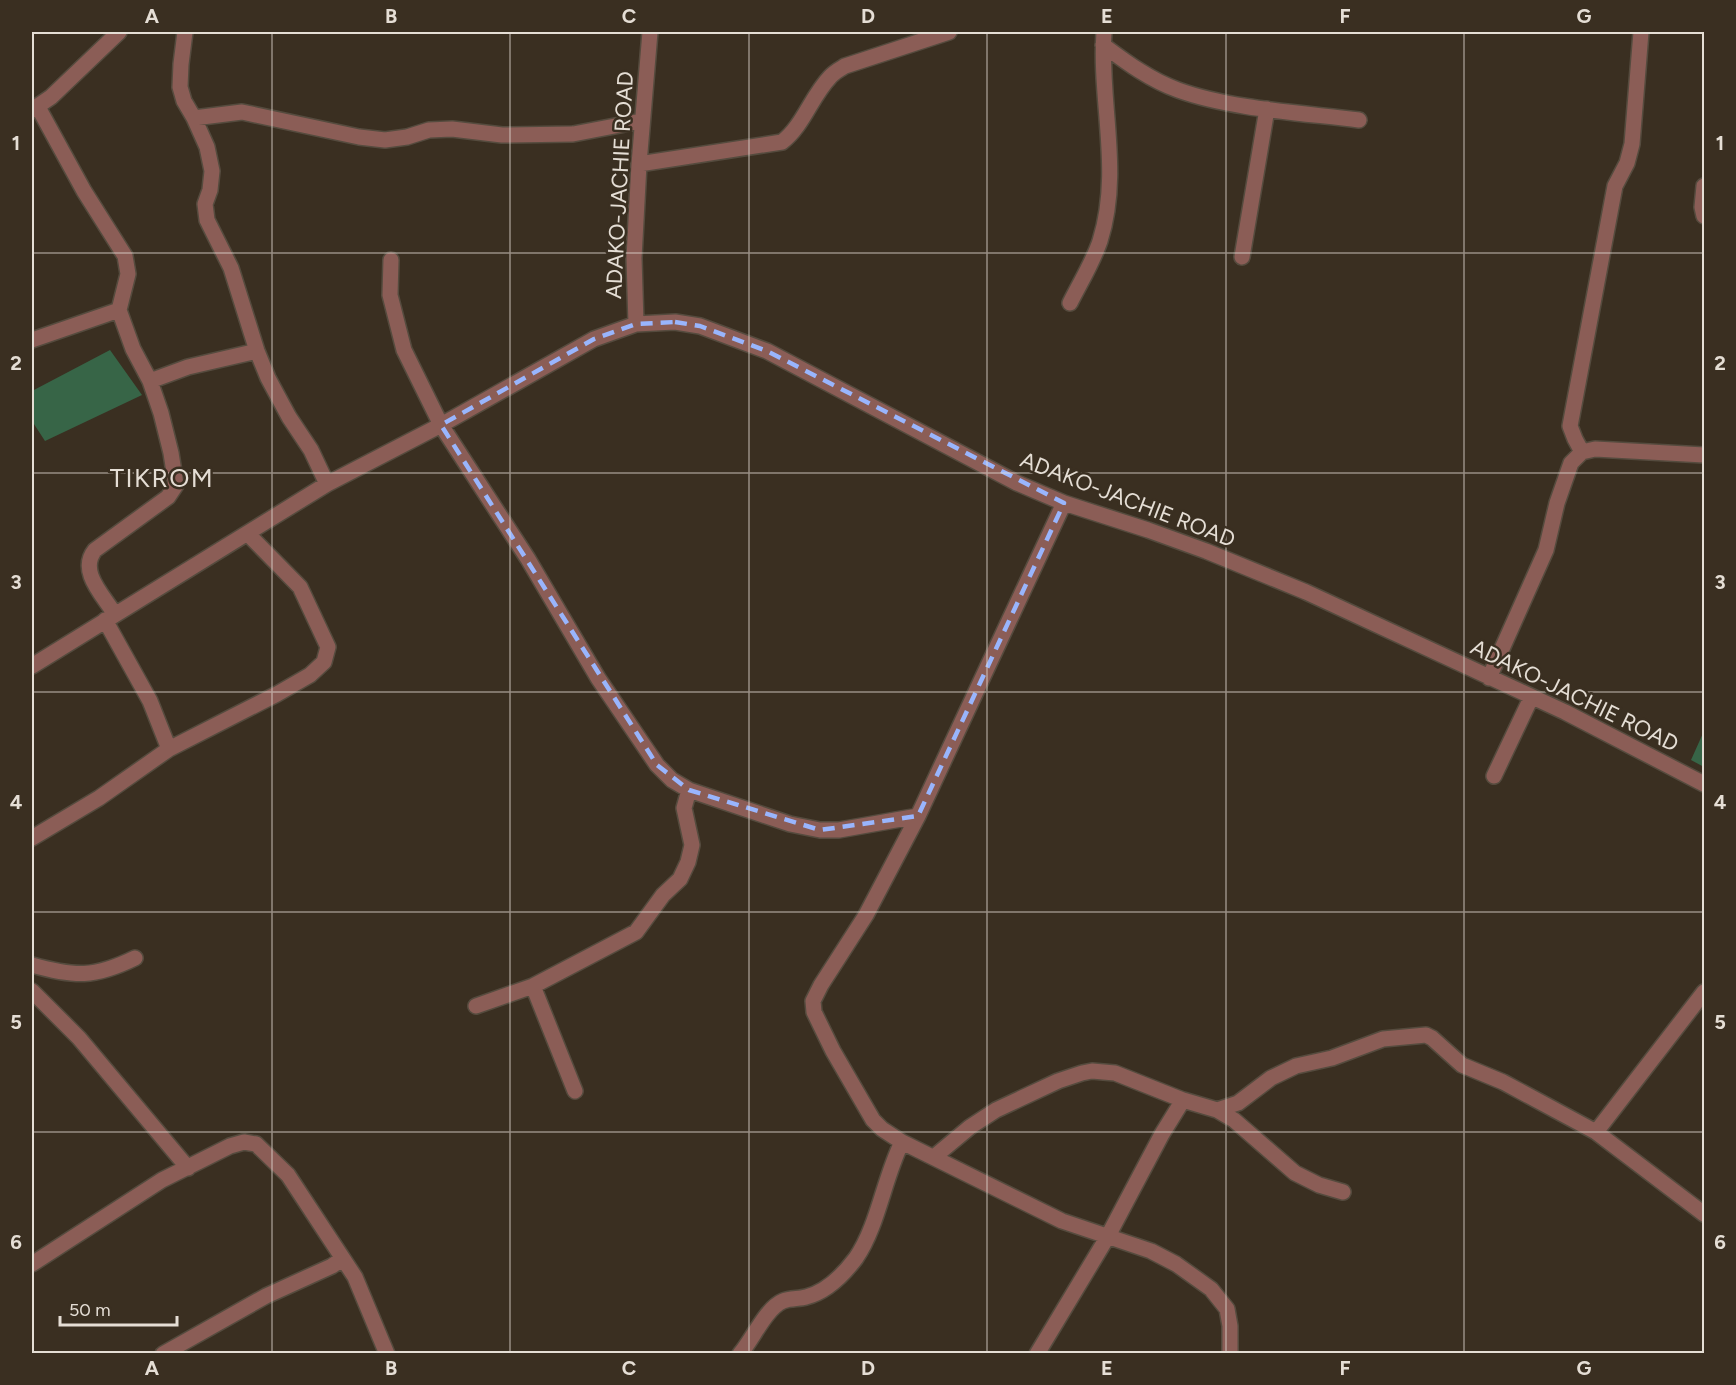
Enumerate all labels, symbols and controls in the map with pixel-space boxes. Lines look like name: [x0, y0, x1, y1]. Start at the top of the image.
text: A: [145, 4, 160, 28]
text: B: [385, 4, 397, 28]
text: C: [622, 4, 636, 28]
text: D: [861, 4, 875, 28]
text: E: [1101, 4, 1113, 28]
text: F: [1339, 4, 1351, 28]
text: G: [1577, 4, 1592, 28]
street label: ADAKO-JACHIE ROAD: [600, 70, 639, 300]
text: 1: [12, 131, 20, 155]
text: 1: [1716, 131, 1724, 155]
text: 2: [10, 351, 22, 375]
text: 2: [1714, 351, 1726, 375]
street label: ADAKO-JACHIE ROAD: [1017, 446, 1239, 553]
district label: TIKROM: [110, 462, 214, 494]
text: 3: [10, 570, 22, 594]
text: 3: [1714, 570, 1726, 594]
street label: ADAKO-JACHIE ROAD: [1466, 633, 1683, 758]
text: 4: [10, 790, 23, 814]
text: 4: [1714, 790, 1727, 814]
text: 5: [10, 1010, 22, 1034]
text: 5: [1714, 1010, 1726, 1034]
text: 6: [10, 1230, 22, 1254]
text: 6: [1714, 1230, 1726, 1254]
scale bar: [60, 1289, 177, 1327]
text: 50 m: [69, 1299, 111, 1321]
text: A: [145, 1356, 160, 1380]
text: B: [385, 1356, 397, 1380]
text: C: [622, 1356, 636, 1380]
text: D: [861, 1356, 875, 1380]
text: E: [1101, 1356, 1113, 1380]
text: F: [1339, 1356, 1351, 1380]
text: G: [1577, 1356, 1592, 1380]

